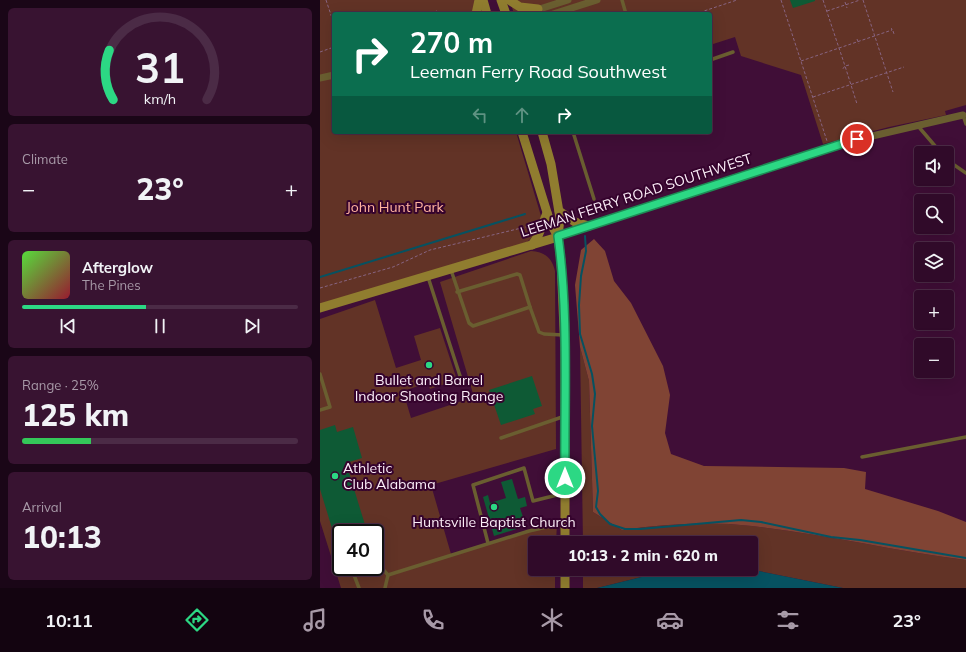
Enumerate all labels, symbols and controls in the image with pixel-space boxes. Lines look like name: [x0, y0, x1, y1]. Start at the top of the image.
text: 270 m: [410, 25, 493, 60]
icon: right: [344, 28, 396, 80]
text: 31: [135, 41, 185, 93]
text: Leeman Ferry Road Southwest: [410, 60, 666, 83]
text: km/h: [144, 90, 176, 108]
icon: left: [469, 104, 491, 126]
icon: ahead: [511, 104, 533, 126]
icon: right: [553, 104, 575, 126]
pin: [840, 122, 874, 156]
icon: arrive: [846, 128, 868, 150]
map controls: [914, 146, 954, 378]
button: sound: [914, 146, 954, 186]
street label: LEEMAN FERRY ROAD SOUTHWEST: [518, 149, 754, 241]
text: Climate: [22, 151, 68, 167]
text: 23°: [136, 170, 184, 208]
text: −: [22, 175, 35, 203]
text: +: [285, 175, 298, 203]
button: search: [914, 194, 954, 234]
park label: John Hunt Park: [346, 198, 445, 216]
button: layers: [914, 242, 954, 282]
text: Afterglow: [82, 258, 153, 277]
text: The Pines: [82, 277, 141, 293]
button: +: [914, 290, 954, 330]
icon: previous: [57, 315, 79, 337]
icon: pause: [149, 315, 171, 337]
icon: next: [241, 315, 263, 337]
button: −: [914, 338, 954, 378]
marker: Bullet and Barrel Indoor Shooting Range: [424, 360, 434, 370]
place label: Bullet and Barrel Indoor Shooting Range: [355, 371, 503, 405]
text: Range · 25%: [22, 377, 99, 393]
text: 125 km: [22, 396, 129, 434]
position arrow: [544, 457, 586, 499]
place label: Athletic Club Alabama: [343, 459, 436, 493]
marker: Athletic Club Alabama: [330, 471, 340, 481]
text: Arrival: [22, 499, 62, 515]
marker: Huntsville Baptist Church: [489, 502, 499, 512]
place label: Huntsville Baptist Church: [412, 513, 576, 531]
text: 10:13: [22, 518, 102, 556]
speed limit sign: 40: [332, 524, 384, 576]
text: 10:13 · 2 min · 620 m: [568, 546, 718, 565]
icon: directions: [183, 606, 211, 634]
icon: music: [301, 606, 329, 634]
icon: phone: [419, 606, 447, 634]
icon: climate: [538, 606, 566, 634]
icon: car: [656, 606, 684, 634]
icon: filters: [774, 606, 802, 634]
text: 10:11: [45, 609, 93, 632]
text: 23°: [892, 609, 921, 632]

